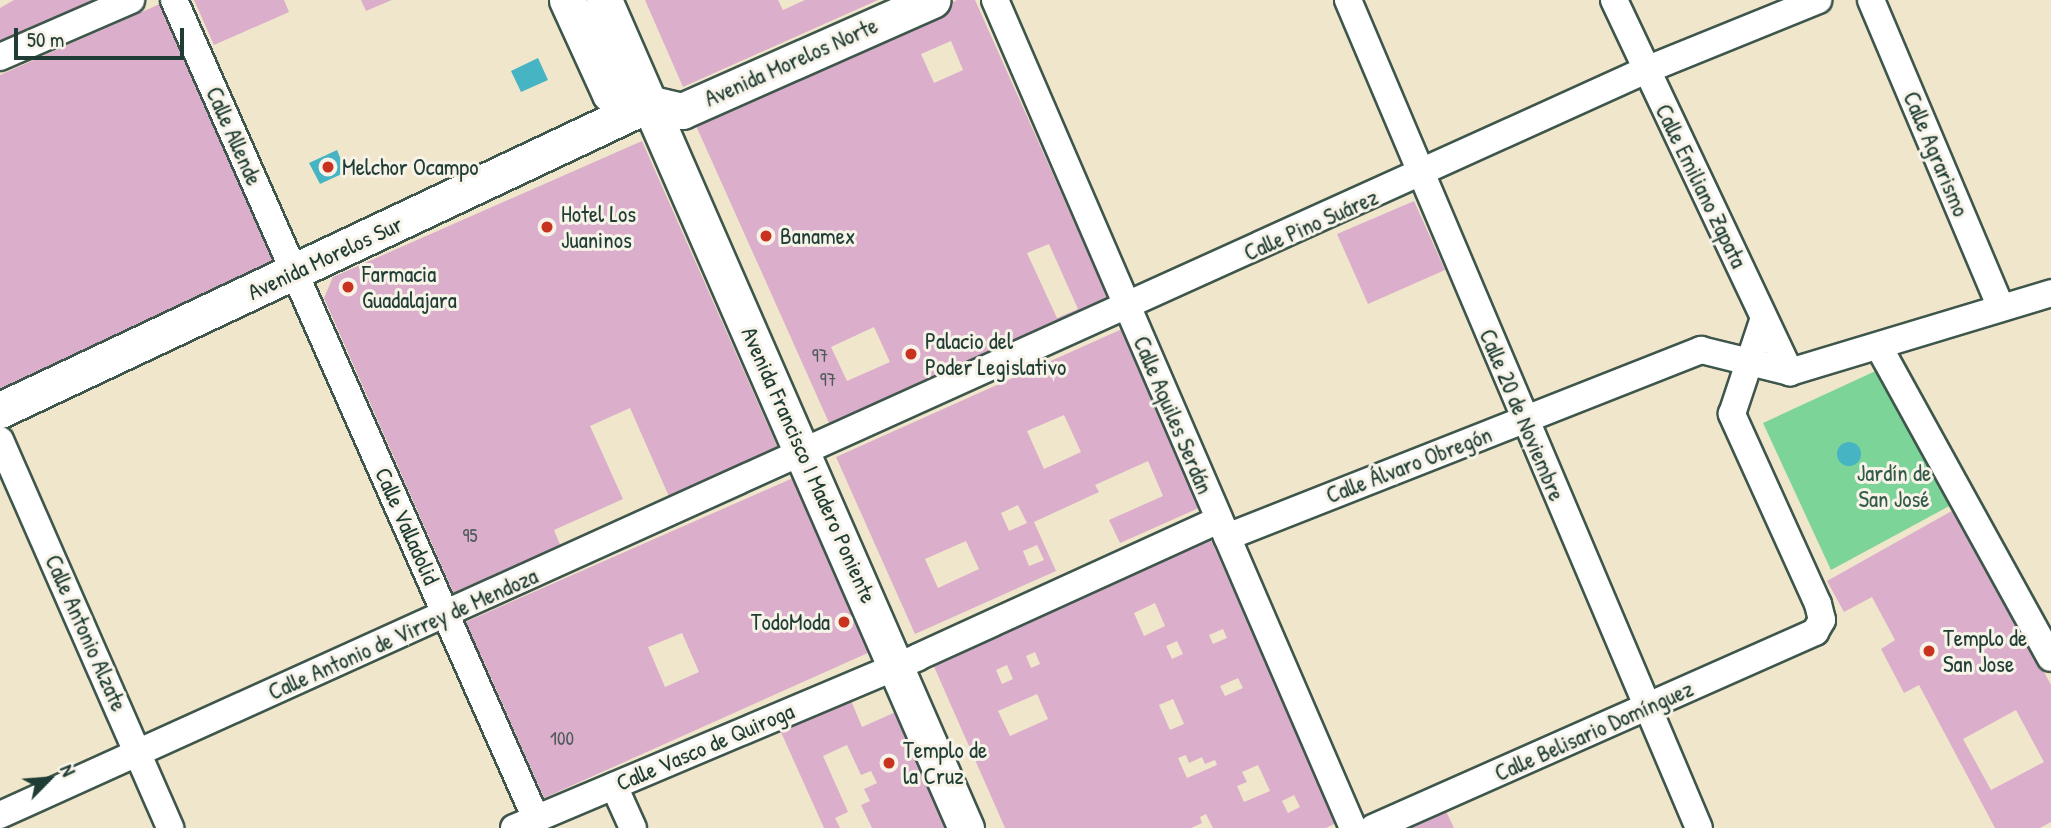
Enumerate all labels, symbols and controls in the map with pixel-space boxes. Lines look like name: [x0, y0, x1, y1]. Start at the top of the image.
street label: Avenida Morelos Norte: [700, 12, 882, 112]
scale bar: [18, 14, 187, 58]
text: 50 m: [27, 25, 64, 54]
street label: Calle Allende: [200, 83, 268, 189]
street label: Calle Agrarismo: [1897, 87, 1975, 221]
street label: Calle Emiliano Zapata: [1649, 100, 1753, 272]
place label: Melchor Ocampo: [342, 153, 478, 181]
marker: Melchor Ocampo: [320, 159, 336, 175]
street label: Calle Pino Suárez: [1240, 183, 1382, 267]
place label: Hotel Los Juaninos: [561, 200, 636, 254]
street label: Avenida Morelos Sur: [243, 210, 407, 306]
marker: Hotel Los Juaninos: [539, 219, 555, 235]
place label: Banamex: [780, 222, 855, 250]
marker: Banamex: [758, 228, 774, 244]
place label: Farmacia Guadalajara: [362, 260, 457, 314]
marker: Farmacia Guadalajara: [340, 279, 356, 295]
street label: Avenida Francisco I Madero Poniente: [736, 323, 882, 607]
street label: Calle 20 de Noviembre: [1473, 325, 1571, 505]
place label: Palacio del Poder Legislativo: [925, 327, 1066, 381]
street label: Calle Aquiles Serdán: [1127, 332, 1219, 498]
house number: 97: [812, 345, 828, 367]
marker: Palacio del Poder Legislativo: [903, 346, 919, 362]
house number: 97: [820, 369, 836, 391]
street label: Calle Álvaro Obregón: [1322, 421, 1496, 509]
park label: Jardín de San José: [1857, 459, 1931, 513]
street label: Calle Valladolid: [369, 463, 445, 589]
house number: 95: [462, 525, 478, 547]
street label: Calle Antonio Alzate: [39, 551, 133, 715]
street label: Calle Antonio de Virrey de Mendoza: [264, 562, 542, 706]
place label: TodoModa: [751, 608, 830, 636]
marker: TodoModa: [836, 614, 852, 630]
place label: Templo de San Jose: [1943, 624, 2027, 678]
marker: Templo de San Jose: [1921, 643, 1937, 659]
street label: Calle Belisario Domínguez: [1490, 675, 1698, 787]
street label: Calle Vasco de Quiroga: [612, 697, 798, 797]
house number: 100: [550, 728, 574, 750]
place label: Templo de la Cruz: [903, 736, 987, 790]
north arrow: [14, 744, 84, 814]
marker: Templo de la Cruz: [881, 755, 897, 771]
text: N: [54, 760, 82, 780]

